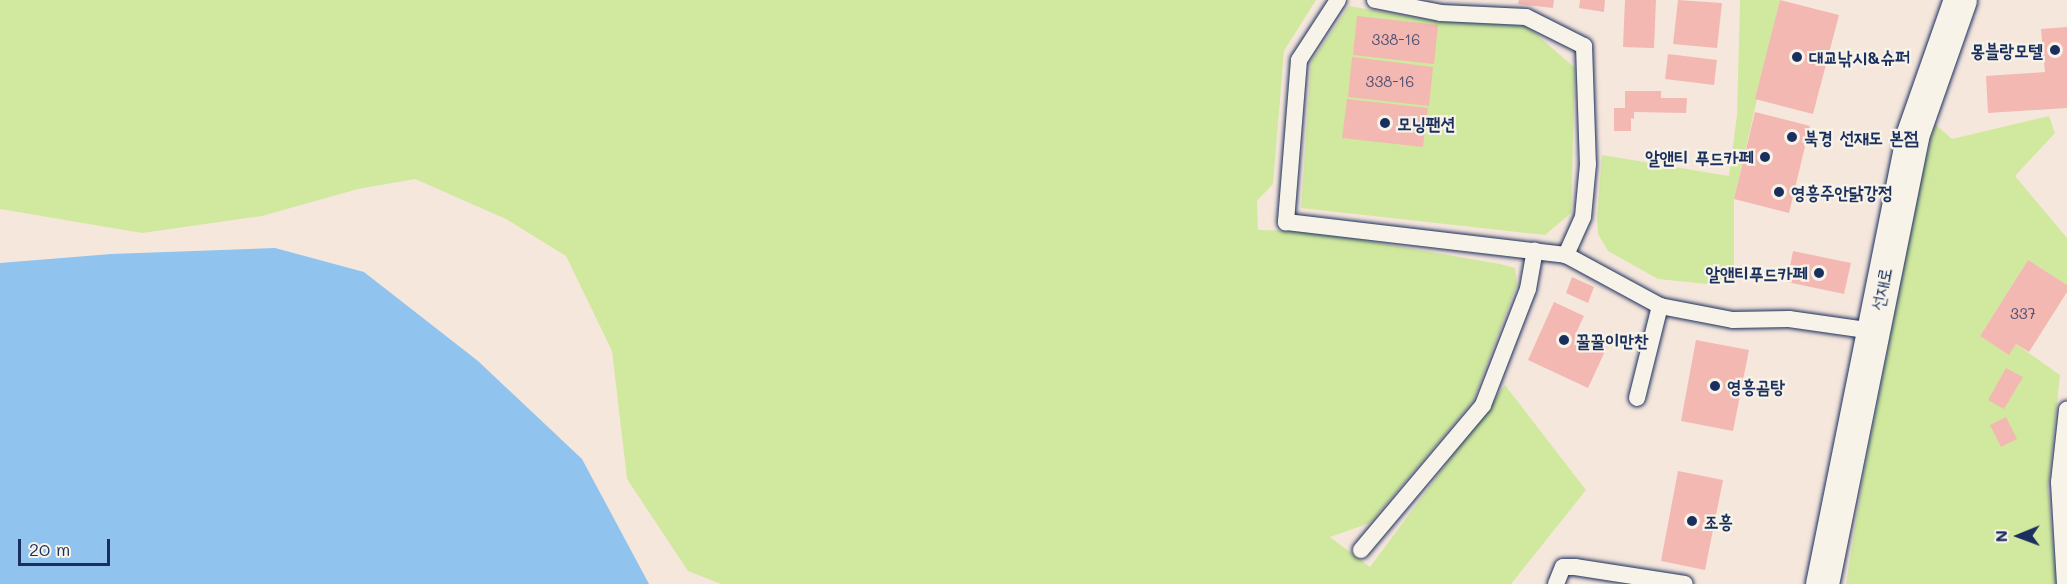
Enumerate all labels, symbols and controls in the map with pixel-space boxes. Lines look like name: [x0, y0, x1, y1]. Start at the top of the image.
house number: 338-16: [1372, 31, 1420, 49]
place label: 몽블랑모텔: [1971, 39, 2043, 61]
marker: 몽블랑모텔: [2048, 43, 2062, 57]
place label: 대교낚시&슈퍼: [1809, 46, 1909, 68]
marker: 대교낚시&슈퍼: [1790, 50, 1804, 64]
house number: 338-16: [1366, 73, 1414, 91]
place label: 모닝팬션: [1397, 112, 1455, 134]
marker: 모닝팬션: [1378, 116, 1392, 130]
place label: 북경 선재도 본점: [1804, 126, 1918, 148]
marker: 북경 선재도 본점: [1785, 130, 1799, 144]
place label: 알앤티 푸드카페: [1645, 146, 1753, 168]
marker: 알앤티 푸드카페: [1758, 150, 1772, 164]
place label: 영흥주안닭강정: [1791, 181, 1892, 203]
marker: 영흥주안닭강정: [1772, 185, 1786, 199]
place label: 알앤티푸드카페: [1706, 262, 1807, 284]
marker: 알앤티푸드카페: [1812, 266, 1826, 280]
street label: 선재로: [1866, 266, 1896, 312]
house number: 337: [2010, 305, 2036, 323]
place label: 꿀꿀이만찬: [1576, 329, 1648, 351]
marker: 꿀꿀이만찬: [1557, 333, 1571, 347]
place label: 영흥곰탕: [1727, 375, 1785, 397]
marker: 영흥곰탕: [1708, 379, 1722, 393]
north arrow: [1989, 506, 2049, 566]
place label: 조흥: [1704, 510, 1733, 532]
marker: 조흥: [1685, 514, 1699, 528]
scale bar: [21, 527, 112, 565]
text: N: [1990, 530, 2011, 543]
text: 20 m: [29, 537, 70, 561]

